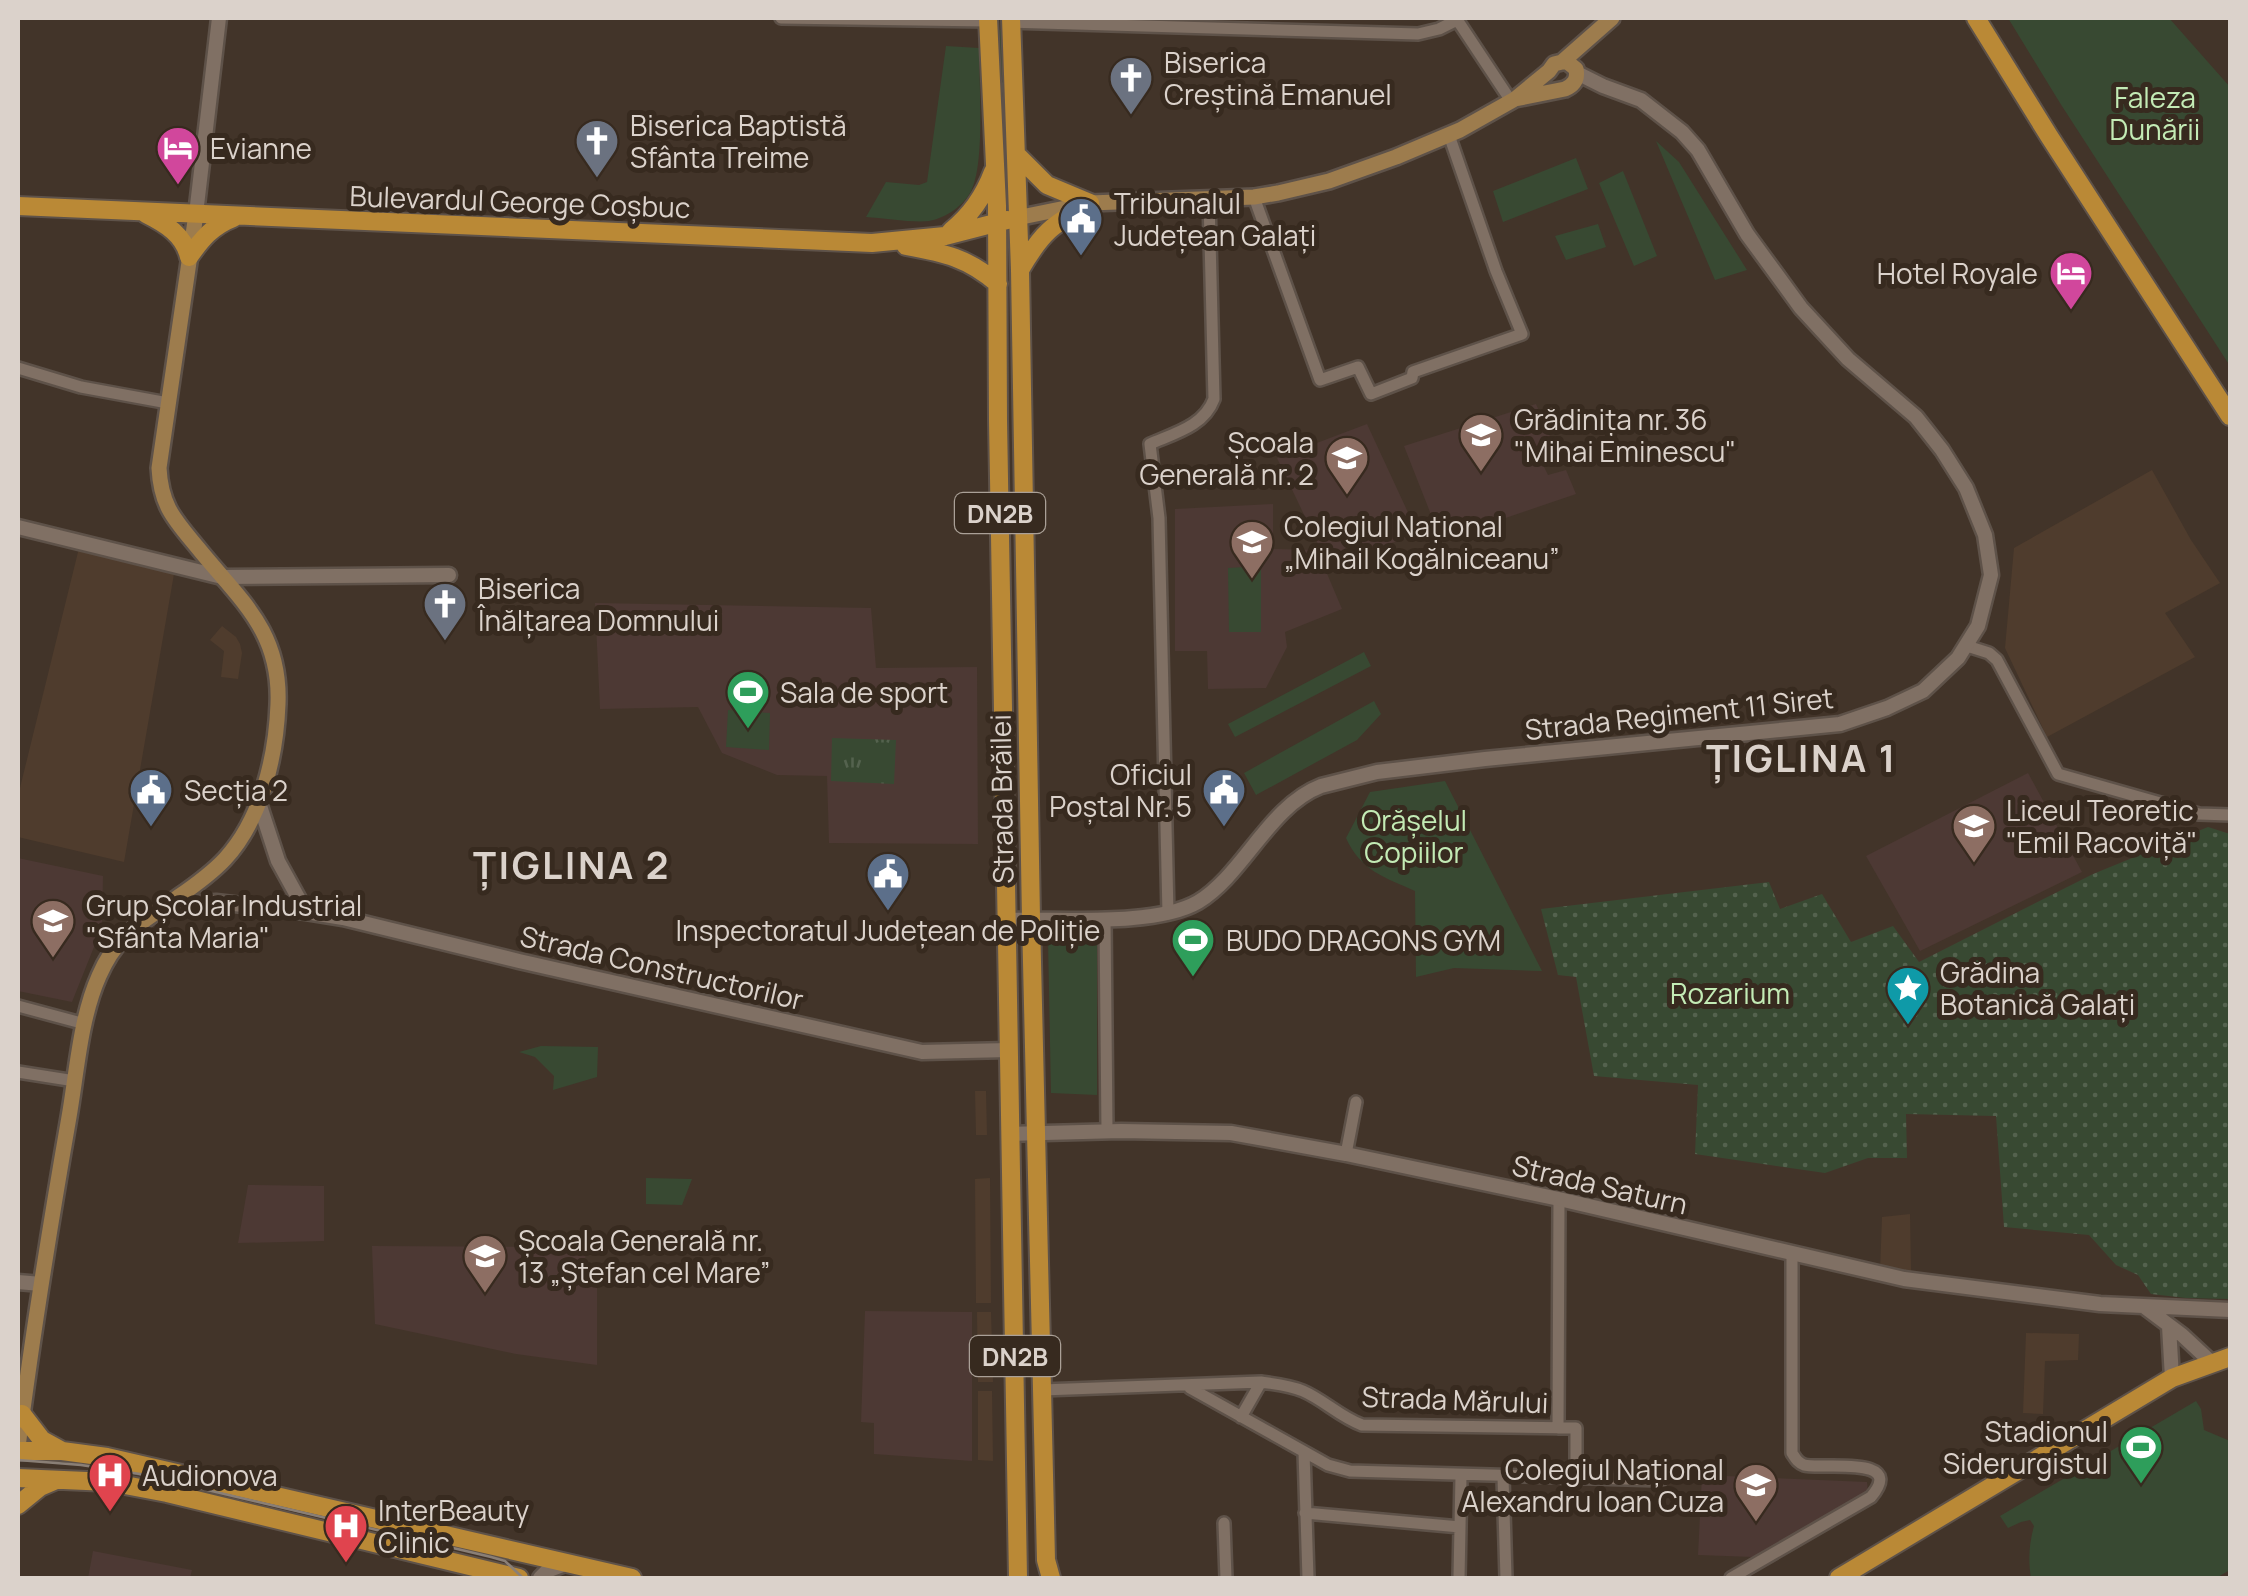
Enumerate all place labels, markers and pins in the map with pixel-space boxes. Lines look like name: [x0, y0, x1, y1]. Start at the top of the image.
place label: Biserica Creștină Emanuel: [1164, 43, 1392, 113]
church icon: Biserica Creștină Emanuel: [1108, 55, 1154, 116]
place label: Biserica Baptistă Sfânta Treime: [630, 106, 846, 176]
church icon: Biserica Baptistă Sfânta Treime: [574, 118, 620, 179]
hotel icon: Evianne: [155, 125, 201, 186]
place label: Evianne: [210, 129, 312, 167]
place label: Tribunalul Județean Galați: [1114, 184, 1316, 254]
public building icon: Tribunalul Județean Galați: [1058, 196, 1104, 257]
hotel icon: Hotel Royale: [2048, 250, 2094, 311]
place label: Hotel Royale: [1877, 254, 2038, 292]
place label: Grădinița nr. 36 "Mihai Eminescu": [1514, 400, 1736, 470]
school or university icon: Grădinița nr. 36 "Mihai Eminescu": [1458, 412, 1504, 473]
place label: Școala Generală nr. 2: [1139, 423, 1314, 493]
school or university icon: Școala Generală nr. 2: [1324, 435, 1370, 496]
place label: Colegiul Național „Mihail Kogălniceanu”: [1284, 507, 1560, 577]
school or university icon: Colegiul Național „Mihail Kogălniceanu”: [1229, 519, 1275, 580]
place label: Biserica Înălțarea Domnului: [477, 569, 719, 639]
church icon: Biserica Înălțarea Domnului: [422, 581, 468, 642]
sports icon: Sala de sport: [725, 669, 771, 730]
place label: Sala de sport: [780, 673, 948, 711]
place label: Oficiul Poștal Nr. 5: [1049, 755, 1192, 825]
public building icon: Secția 2: [128, 767, 174, 828]
public building icon: Oficiul Poștal Nr. 5: [1201, 767, 1247, 828]
place label: Secția 2: [184, 771, 288, 809]
place label: Liceul Teoretic "Emil Racoviță": [2006, 791, 2198, 861]
school or university icon: Liceul Teoretic "Emil Racoviță": [1951, 803, 1997, 864]
public building icon: Inspectoratul Județean de Poliție: [865, 851, 911, 912]
place label: Grup Școlar Industrial "Sfânta Maria": [86, 886, 362, 956]
school or university icon: Grup Școlar Industrial "Sfânta Maria": [30, 898, 76, 959]
place label: Inspectoratul Județean de Poliție: [676, 911, 1100, 949]
sports icon: BUDO DRAGONS GYM: [1170, 917, 1216, 978]
place label: BUDO DRAGONS GYM: [1226, 921, 1501, 959]
place label: Grădina Botanică Galați: [1940, 953, 2135, 1023]
place icon: Grădina Botanică Galați: [1885, 965, 1931, 1026]
place label: Școala Generală nr. 13 „Ștefan cel Mare”: [518, 1221, 770, 1291]
school or university icon: Școala Generală nr. 13 „Ștefan cel Mare”: [462, 1233, 508, 1294]
place label: Stadionul Siderurgistul: [1943, 1412, 2108, 1482]
sports icon: Stadionul Siderurgistul: [2118, 1424, 2164, 1485]
place label: Colegiul Național Alexandru Ioan Cuza: [1462, 1450, 1724, 1520]
hospital icon: Audionova: [87, 1452, 133, 1513]
place label: Audionova: [142, 1456, 278, 1494]
school or university icon: Colegiul Național Alexandru Ioan Cuza: [1733, 1462, 1779, 1523]
place label: InterBeauty Clinic: [378, 1491, 530, 1561]
hospital icon: InterBeauty Clinic: [323, 1503, 369, 1564]

